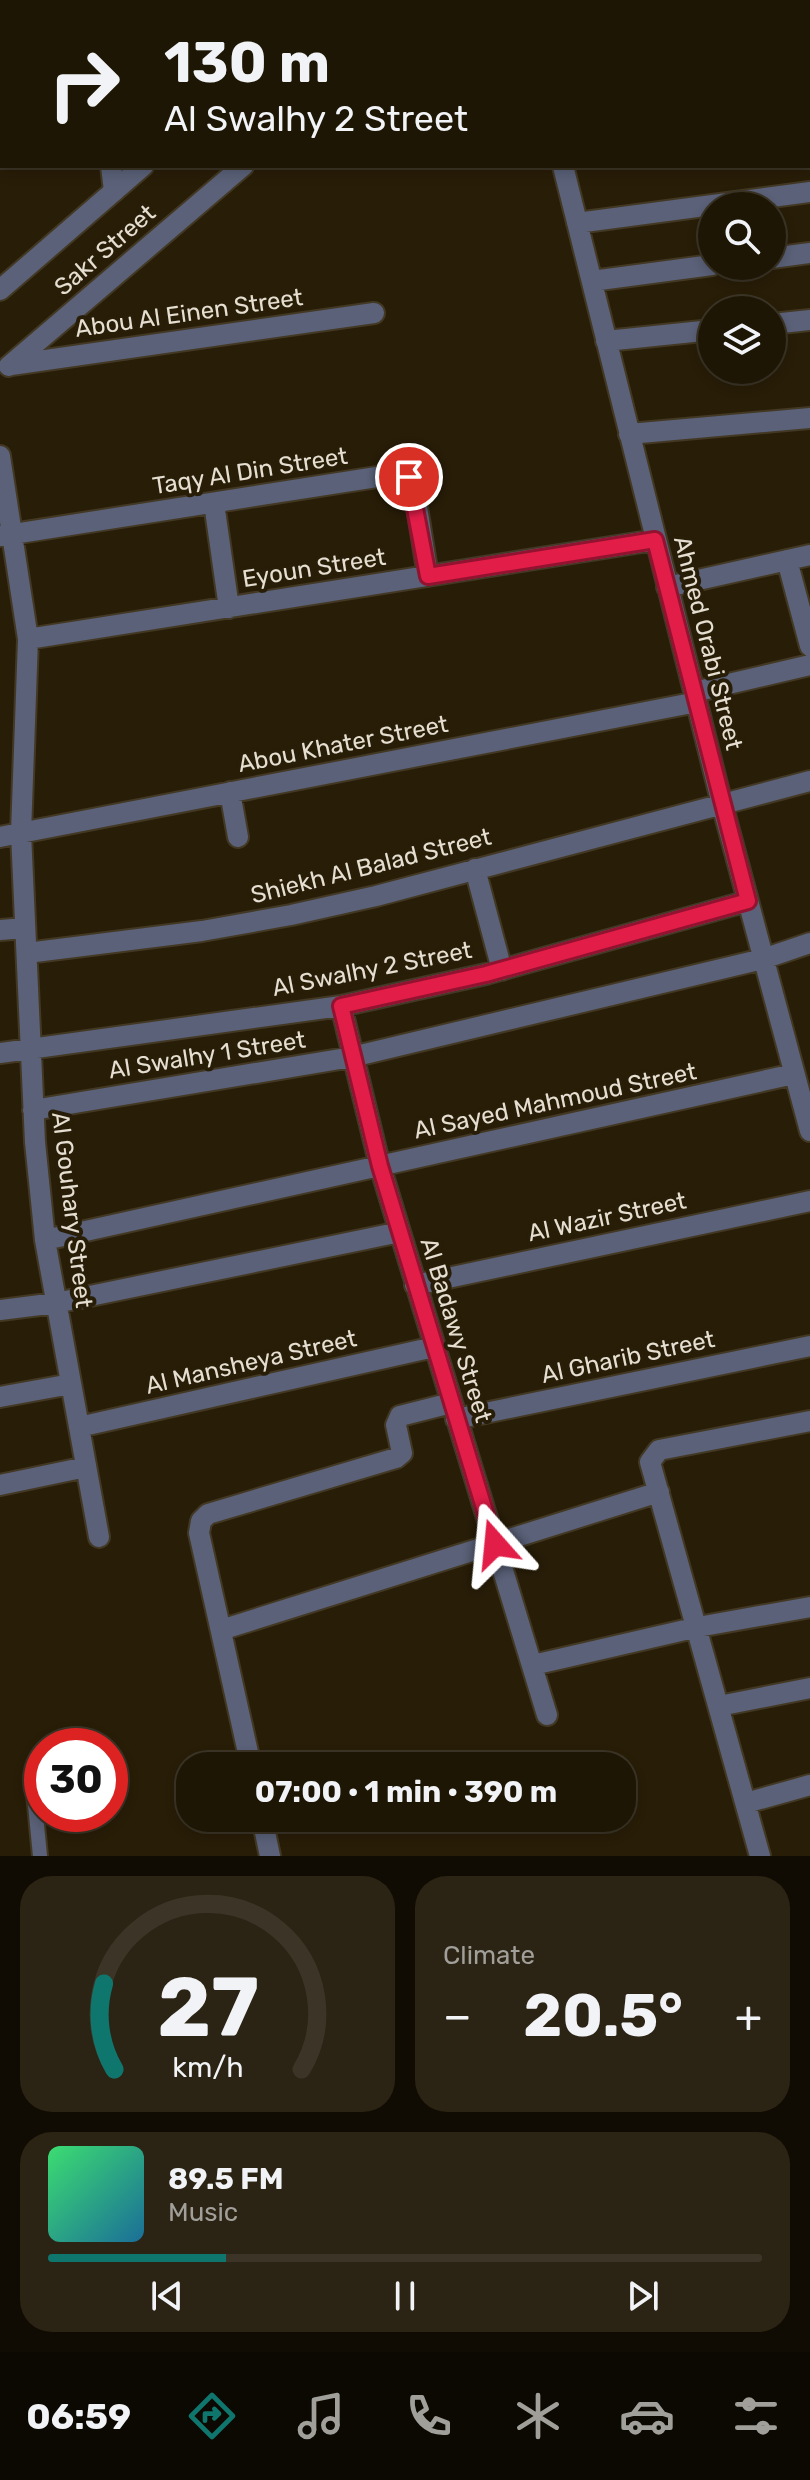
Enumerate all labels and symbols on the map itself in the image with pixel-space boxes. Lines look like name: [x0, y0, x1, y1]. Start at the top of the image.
street label: Sakr Street: [49, 199, 161, 301]
street label: Abou Al Einen Street: [73, 283, 305, 343]
street label: Taqy Al Din Street: [150, 442, 350, 500]
pin: [375, 443, 443, 511]
street label: Ahmed Orabi Street: [668, 533, 748, 753]
street label: Eyoun Street: [240, 543, 388, 593]
street label: Abou Khater Street: [236, 710, 450, 778]
street label: Shiekh Al Balad Street: [248, 823, 494, 909]
street label: Al Swalhy 2 Street: [270, 936, 474, 1002]
street label: Al Swalhy 1 Street: [107, 1026, 307, 1084]
street label: Al Sayed Mahmoud Street: [411, 1057, 699, 1145]
street label: Al Gouhary Street: [46, 1110, 98, 1310]
street label: Al Wazir Street: [525, 1187, 689, 1247]
street label: Al Badawy Street: [415, 1234, 497, 1426]
street label: Al Mansheya Street: [143, 1324, 359, 1400]
street label: Al Gharib Street: [539, 1325, 717, 1389]
position arrow: [453, 1502, 537, 1586]
speed limit sign: 30: [24, 1728, 128, 1832]

